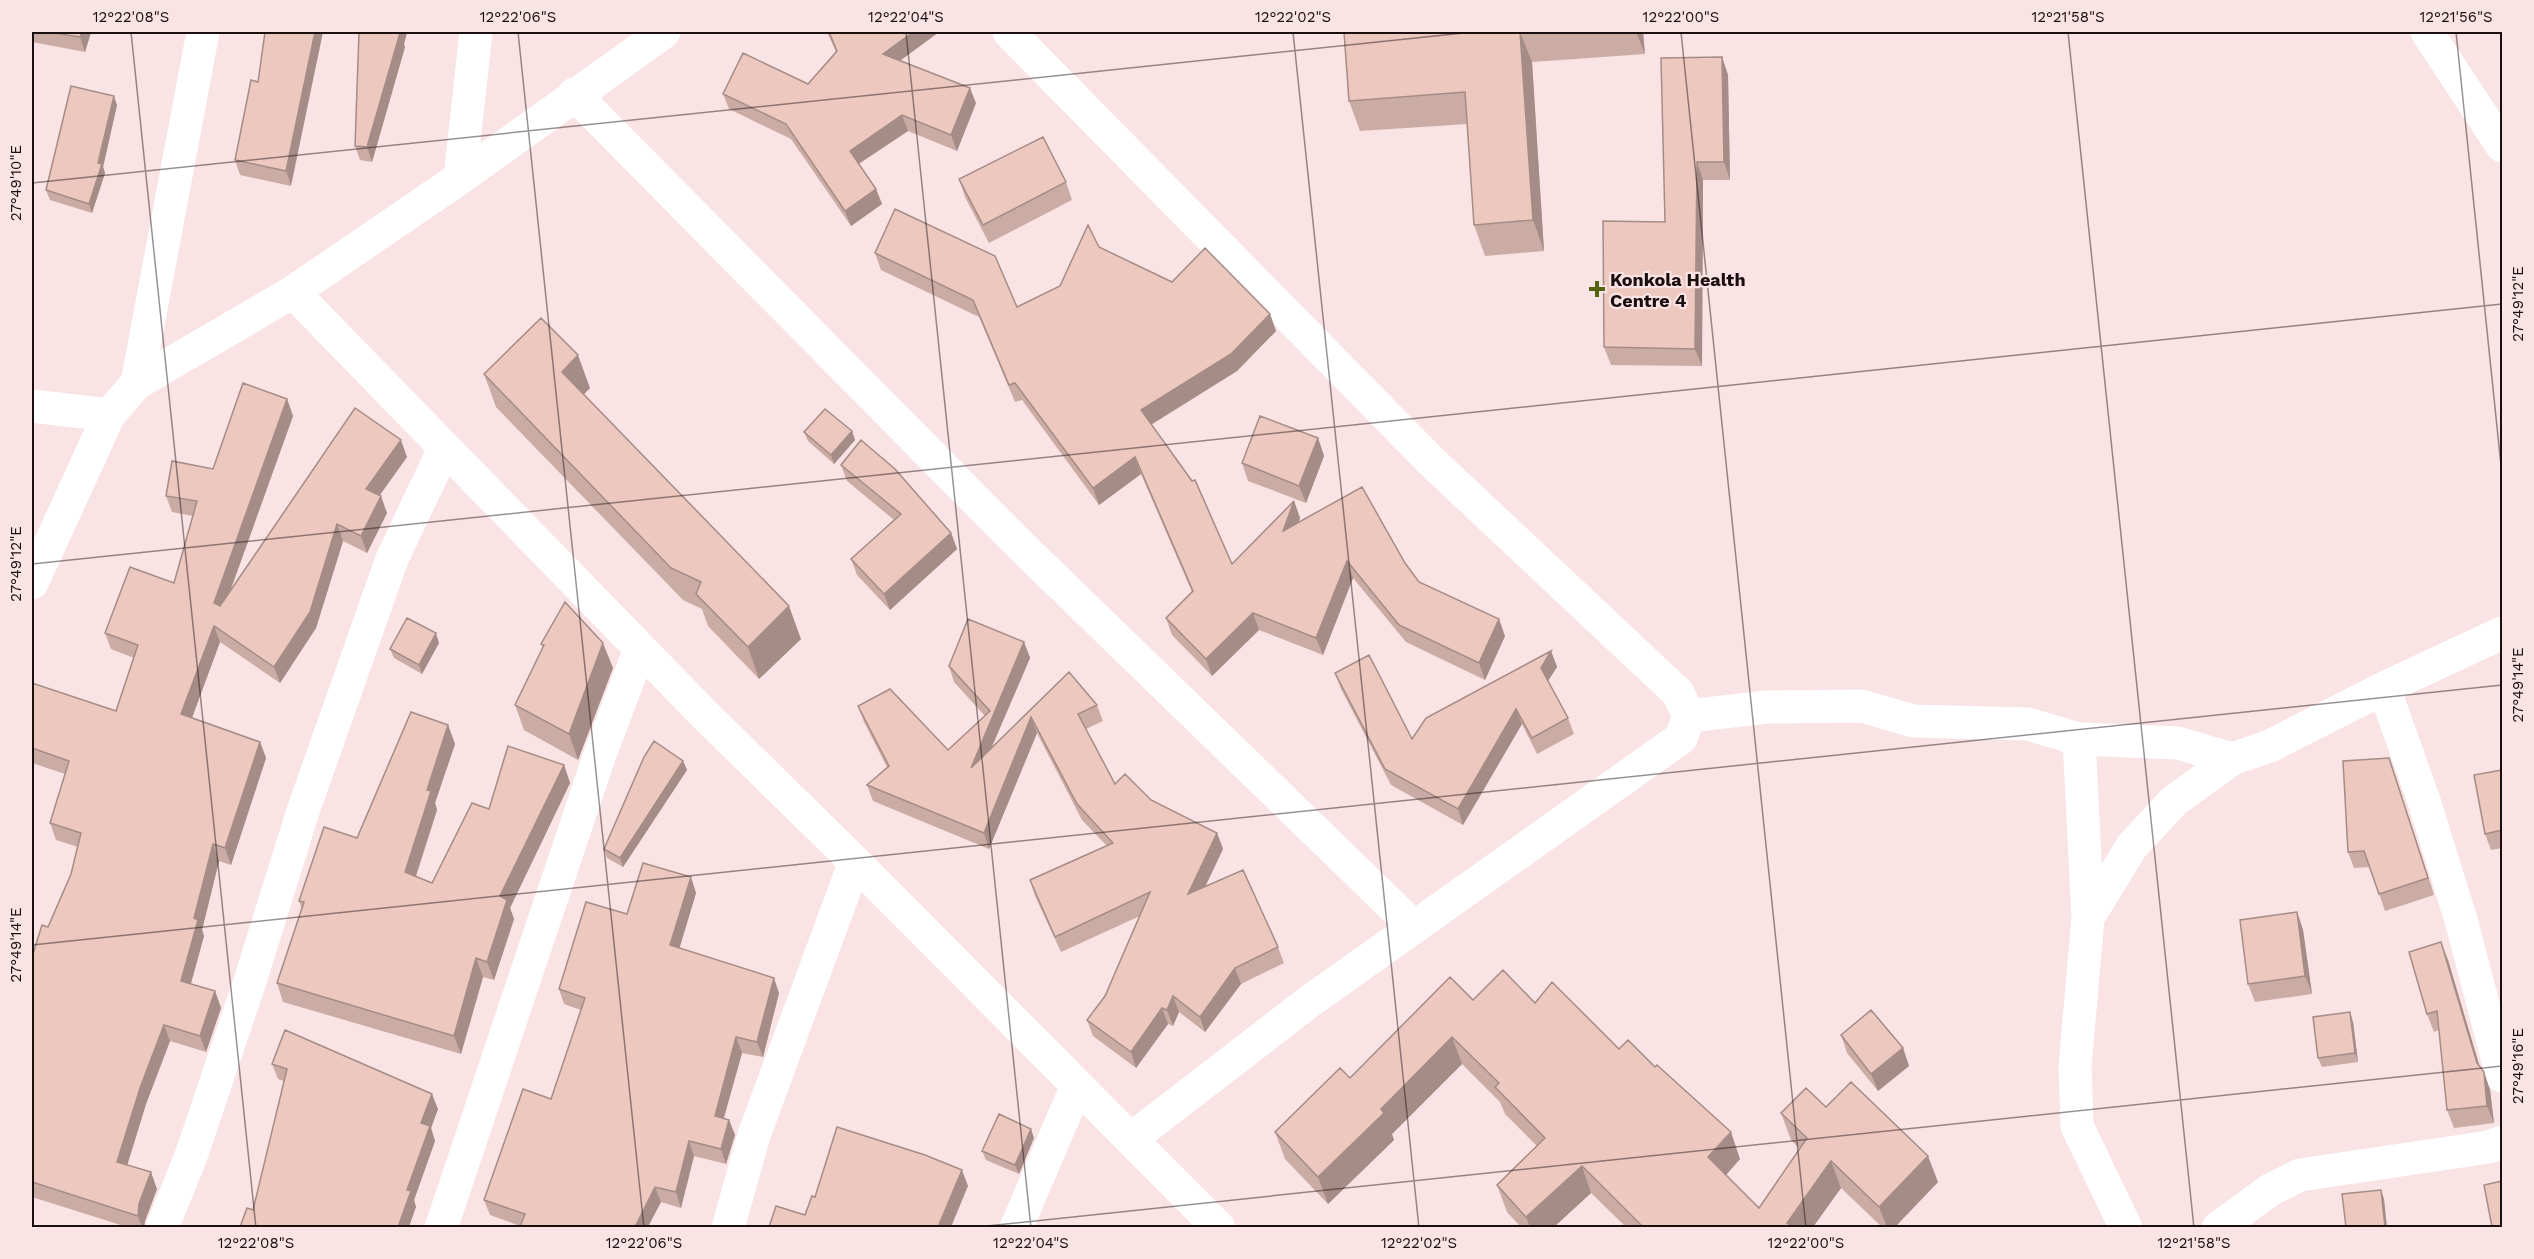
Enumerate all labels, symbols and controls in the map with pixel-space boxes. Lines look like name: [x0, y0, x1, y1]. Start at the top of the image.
text: 12°22'08"S: [93, 8, 169, 26]
text: 12°22'06"S: [480, 8, 556, 26]
text: 12°22'04"S: [868, 8, 944, 26]
text: 12°22'02"S: [1255, 8, 1331, 26]
text: 12°22'00"S: [1643, 8, 1719, 26]
text: 12°21'58"S: [2031, 8, 2105, 26]
text: 12°21'56"S: [2419, 8, 2493, 26]
text: 27°49'10"E: [7, 145, 25, 221]
text: 27°49'12"E: [2509, 266, 2527, 342]
place label: Konkola Health Centre 4: [1610, 269, 1746, 311]
marker: Konkola Health Centre 4: [1588, 280, 1606, 298]
text: 27°49'12"E: [7, 526, 25, 602]
text: 27°49'14"E: [2509, 647, 2527, 723]
text: 27°49'14"E: [7, 907, 25, 983]
text: 27°49'16"E: [2509, 1028, 2527, 1104]
text: 12°22'08"S: [218, 1234, 294, 1252]
text: 12°22'06"S: [606, 1234, 682, 1252]
text: 12°22'04"S: [993, 1234, 1069, 1252]
text: 12°22'02"S: [1381, 1234, 1457, 1252]
text: 12°22'00"S: [1768, 1234, 1844, 1252]
text: 12°21'58"S: [2157, 1234, 2231, 1252]

